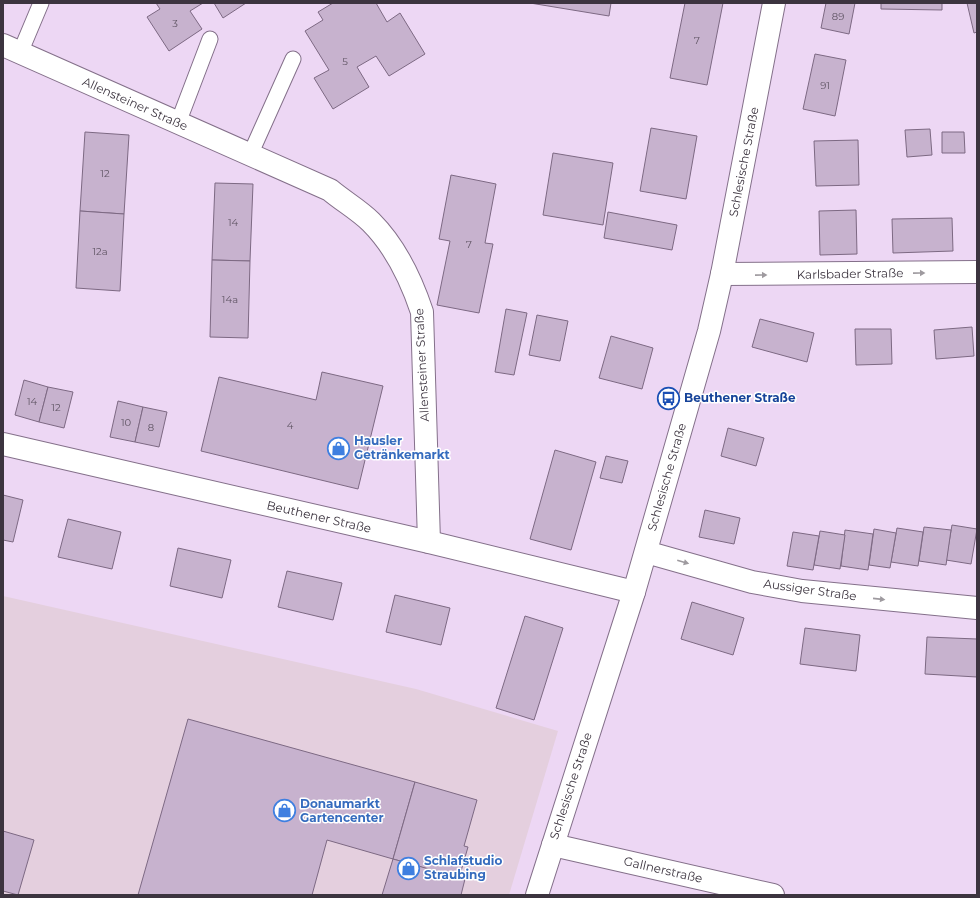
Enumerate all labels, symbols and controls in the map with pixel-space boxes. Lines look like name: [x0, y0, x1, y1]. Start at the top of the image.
house number: 89: [832, 10, 844, 23]
house number: 3: [172, 17, 178, 30]
house number: 7: [694, 34, 700, 47]
house number: 5: [342, 55, 348, 68]
street label: Allensteiner Straße: [80, 74, 190, 134]
house number: 91: [820, 79, 830, 92]
street label: Schlesische Straße: [725, 106, 762, 218]
house number: 12: [100, 167, 110, 180]
house number: 14: [228, 216, 238, 229]
house number: 7: [466, 238, 472, 251]
house number: 12a: [92, 245, 108, 258]
street label: Karlsbader Straße: [797, 265, 903, 282]
one-way arrow: [913, 270, 926, 276]
one-way arrow: [755, 272, 768, 278]
house number: 14a: [222, 293, 238, 306]
street label: Allensteiner Straße: [411, 308, 432, 422]
bus stop icon: Beuthener Straße: [655, 385, 681, 411]
place label: Beuthener Straße: [684, 390, 796, 405]
house number: 14: [27, 395, 37, 408]
house number: 12: [51, 401, 61, 414]
house number: 10: [121, 416, 131, 429]
house number: 4: [287, 419, 294, 432]
house number: 8: [148, 421, 154, 434]
street label: Schlesische Straße: [644, 421, 689, 533]
place label: Hausler Getränkemarkt: [354, 433, 451, 462]
shop icon: Hausler Getränkemarkt: [326, 435, 352, 461]
street label: Beuthener Straße: [265, 497, 373, 536]
one-way arrow: [678, 559, 690, 565]
street label: Aussiger Straße: [763, 576, 858, 603]
one-way arrow: [873, 595, 885, 602]
street label: Schlesische Straße: [546, 730, 595, 841]
place label: Donaumarkt Gartencenter: [300, 796, 384, 825]
shop icon: Donaumarkt Gartencenter: [271, 798, 297, 824]
place label: Schlafstudio Straubing: [424, 853, 502, 882]
street label: Gallnerstraße: [622, 853, 704, 886]
shop icon: Schlafstudio Straubing: [395, 855, 421, 881]

